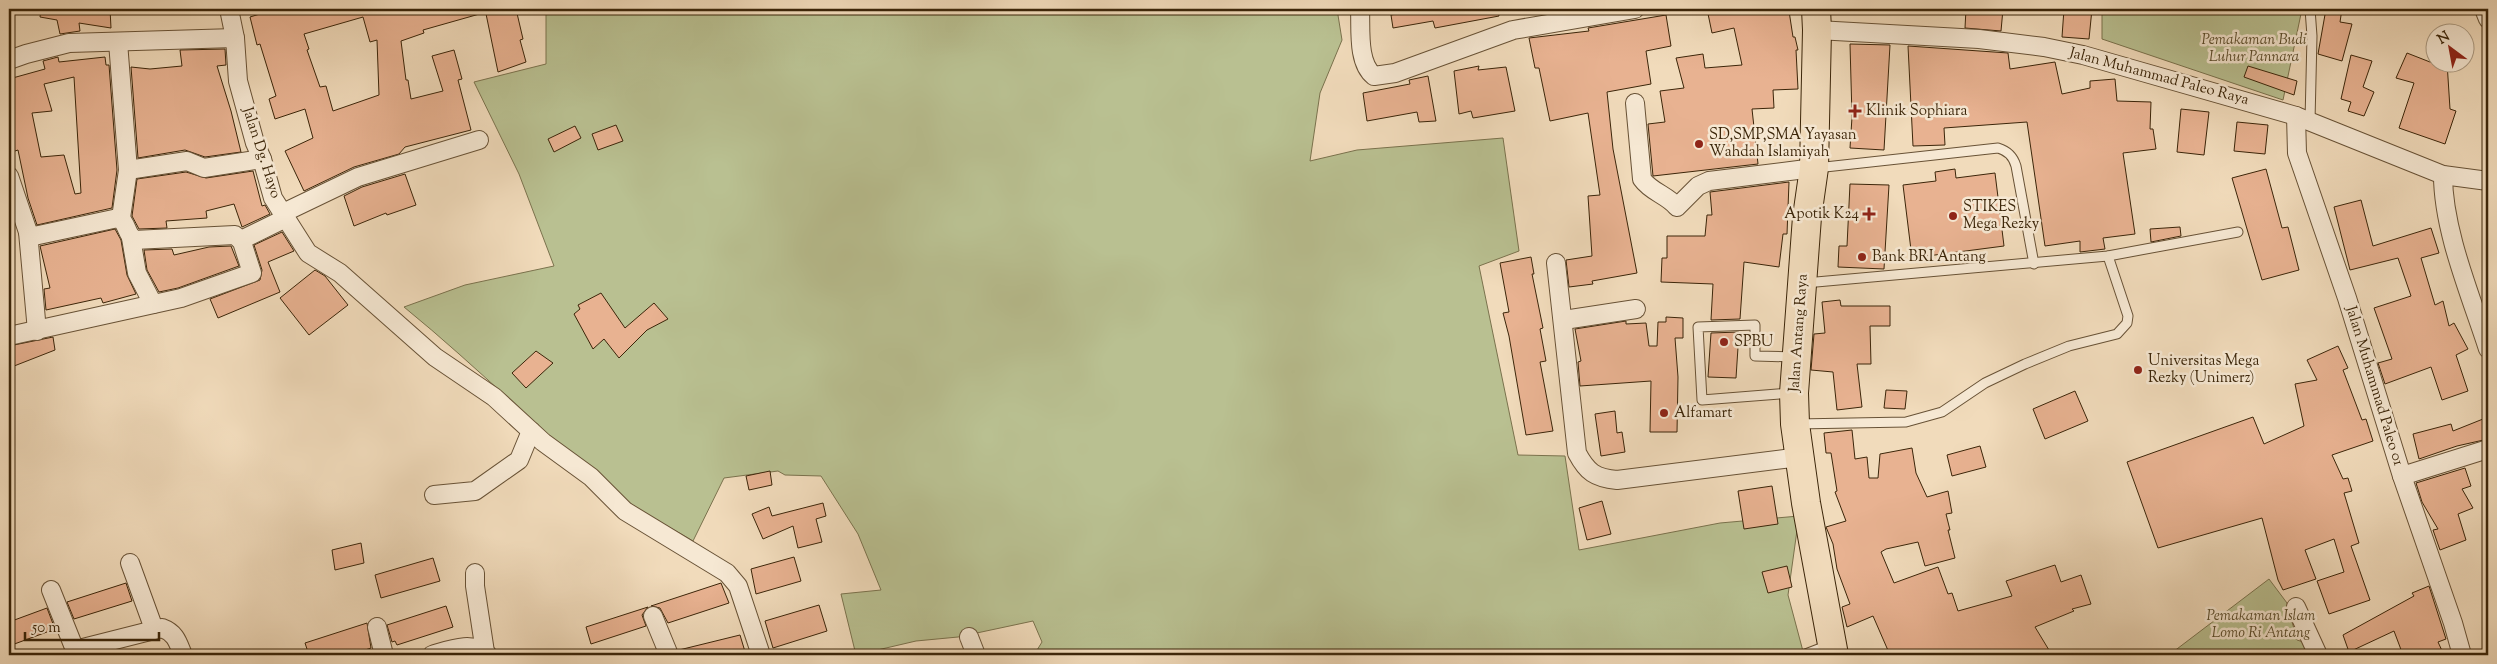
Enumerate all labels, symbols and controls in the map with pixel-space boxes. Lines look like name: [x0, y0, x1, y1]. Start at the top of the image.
north arrow: [2424, 22, 2474, 72]
text: N: [2434, 27, 2454, 50]
park label: Pemakaman Budi Luhur Pannara: [2201, 30, 2307, 68]
street label: Jalan Muhammad Paleo Raya: [2066, 43, 2251, 111]
place label: Klinik Sophiara: [1866, 101, 1967, 122]
street label: Jalan Dg. Hayo: [236, 104, 286, 201]
marker: Klinik Sophiara: [1848, 104, 1862, 118]
place label: SD,SMP,SMA Yayasan Wahdah Islamiyah: [1709, 125, 1857, 163]
marker: SD,SMP,SMA Yayasan Wahdah Islamiyah: [1693, 138, 1705, 150]
place label: STIKES Mega Rezky: [1963, 197, 2040, 235]
place label: Apotik K24: [1784, 204, 1859, 225]
marker: Apotik K24: [1863, 208, 1875, 220]
marker: STIKES Mega Rezky: [1947, 210, 1959, 222]
place label: Bank BRI Antang: [1872, 247, 1986, 268]
marker: Bank BRI Antang: [1856, 251, 1868, 263]
street label: Jalan Antang Raya: [1784, 273, 1814, 394]
street label: Jalan Muhammad Paleo 01: [2339, 303, 2408, 468]
place label: SPBU: [1734, 332, 1773, 353]
marker: SPBU: [1718, 336, 1730, 348]
place label: Universitas Mega Rezky (Unimerz): [2148, 351, 2259, 389]
marker: Universitas Mega Rezky (Unimerz): [2132, 364, 2144, 376]
place label: Alfamart: [1674, 403, 1732, 424]
marker: Alfamart: [1658, 407, 1670, 419]
park label: Pemakaman Islam Lomo Ri Antang: [2207, 606, 2316, 644]
scale bar: [25, 609, 159, 641]
text: 50 m: [31, 618, 61, 639]

